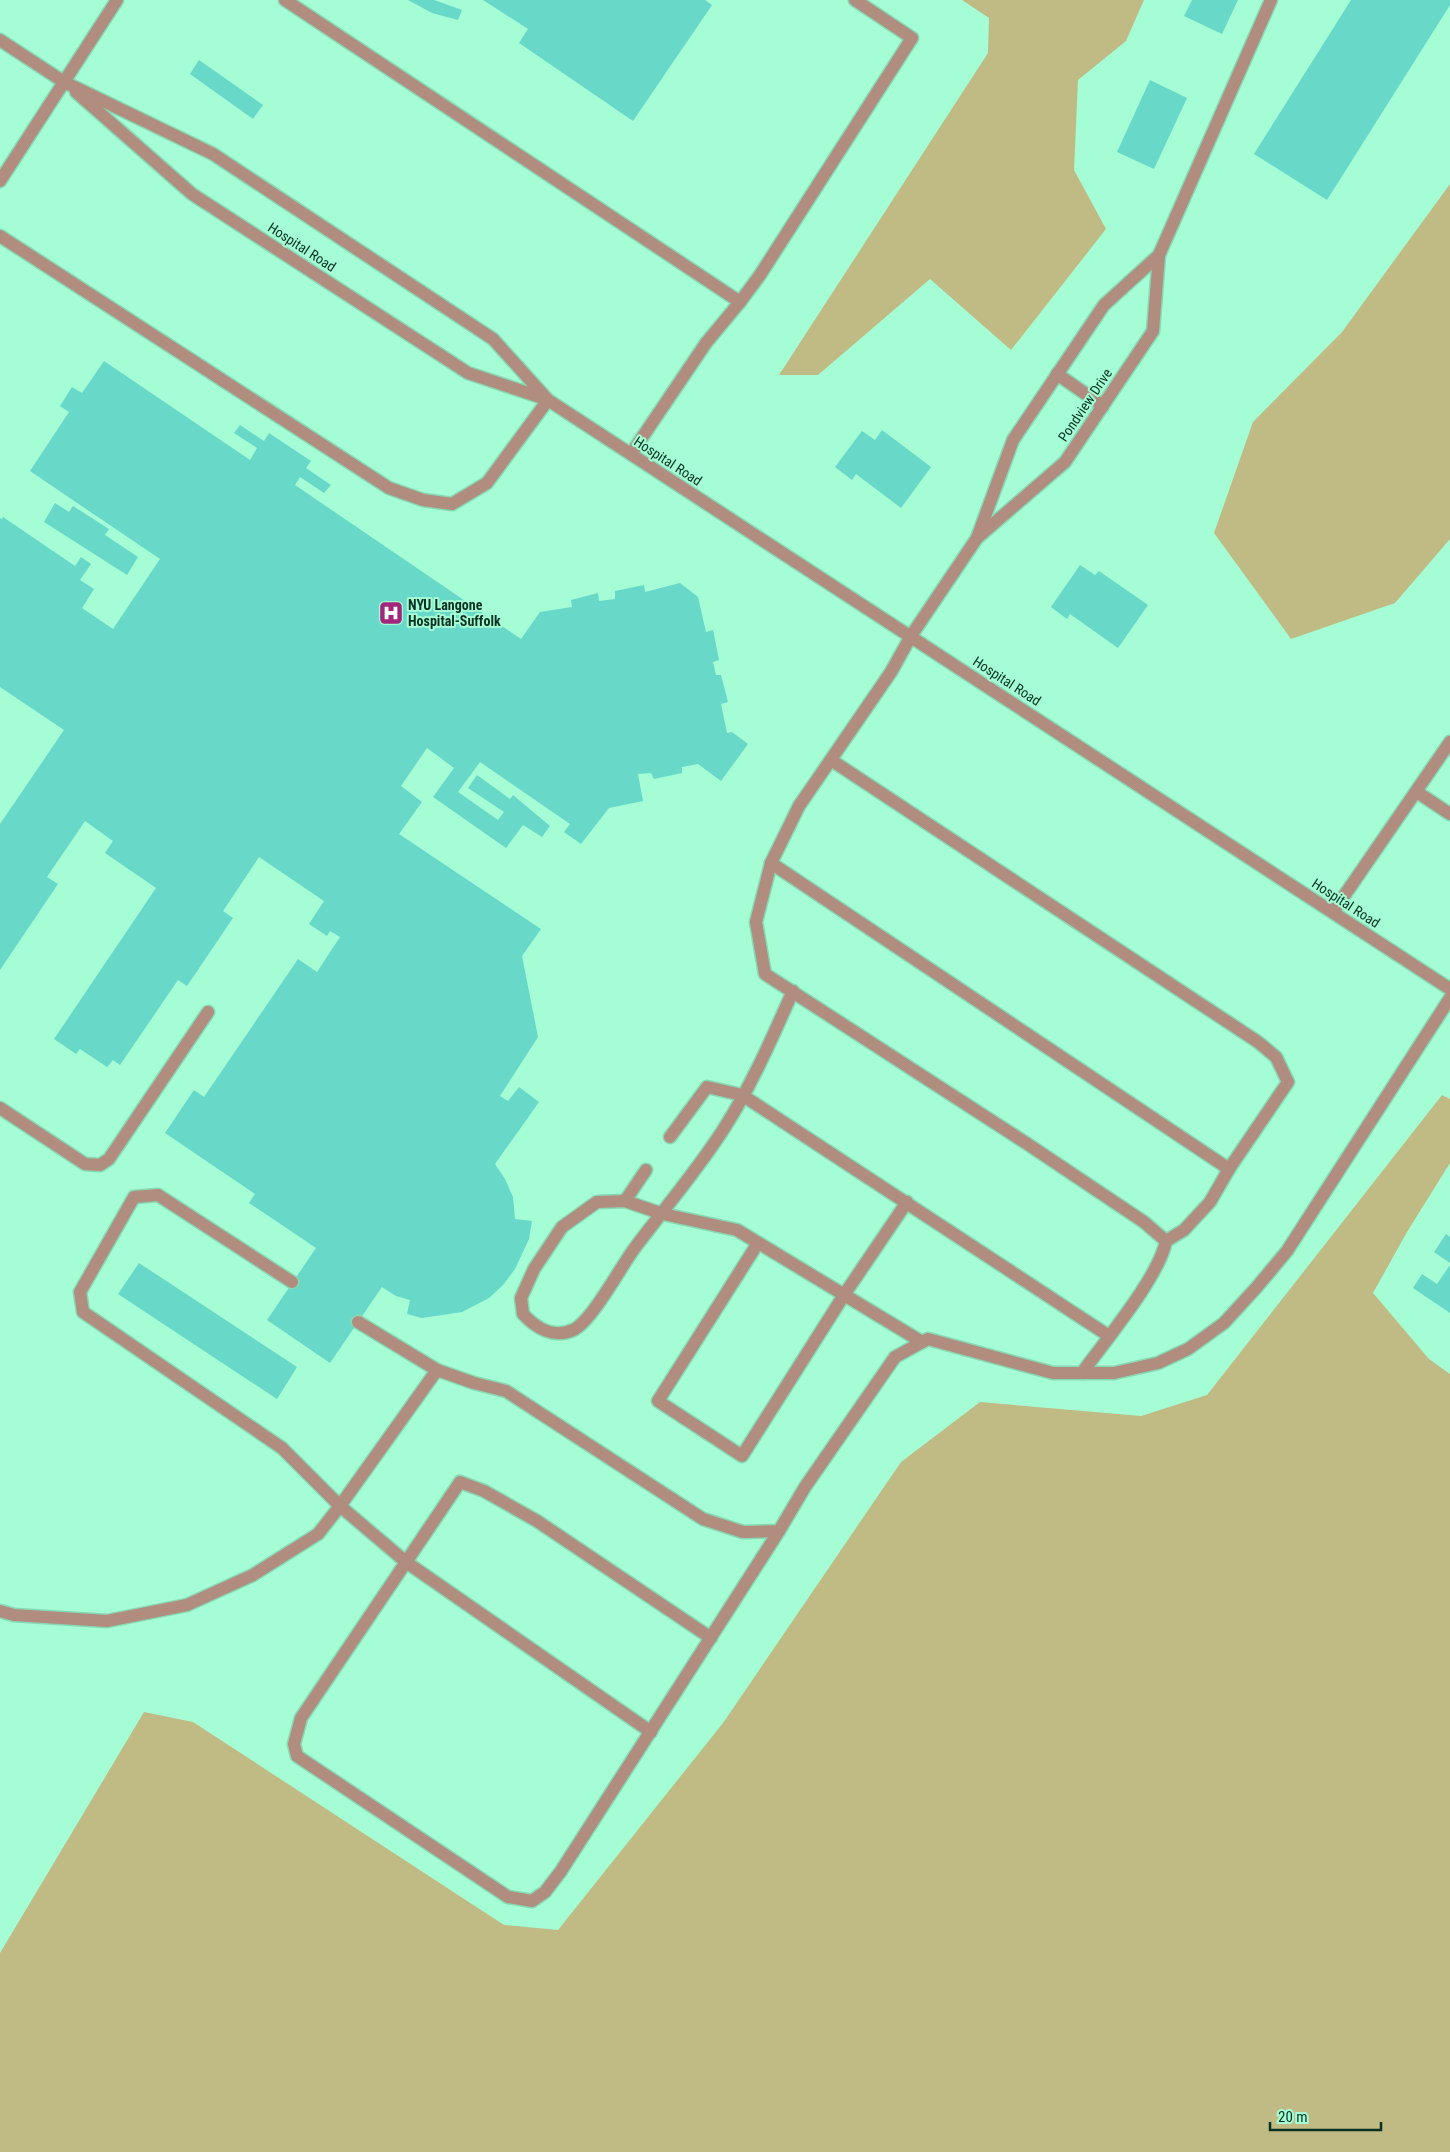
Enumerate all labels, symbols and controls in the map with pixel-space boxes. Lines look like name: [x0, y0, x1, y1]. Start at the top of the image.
street label: Hospital Road: [265, 219, 339, 275]
street label: Pondview Drive: [1055, 365, 1115, 444]
street label: Hospital Road: [631, 433, 705, 489]
place label: NYU Langone Hospital-Suffolk: [408, 597, 501, 629]
hospital icon: NYU Langone Hospital-Suffolk: [378, 600, 404, 626]
street label: Hospital Road: [970, 653, 1044, 709]
street label: Hospital Road: [1309, 875, 1383, 931]
scale bar: [1270, 2100, 1381, 2132]
text: 20 m: [1278, 2108, 1308, 2126]

